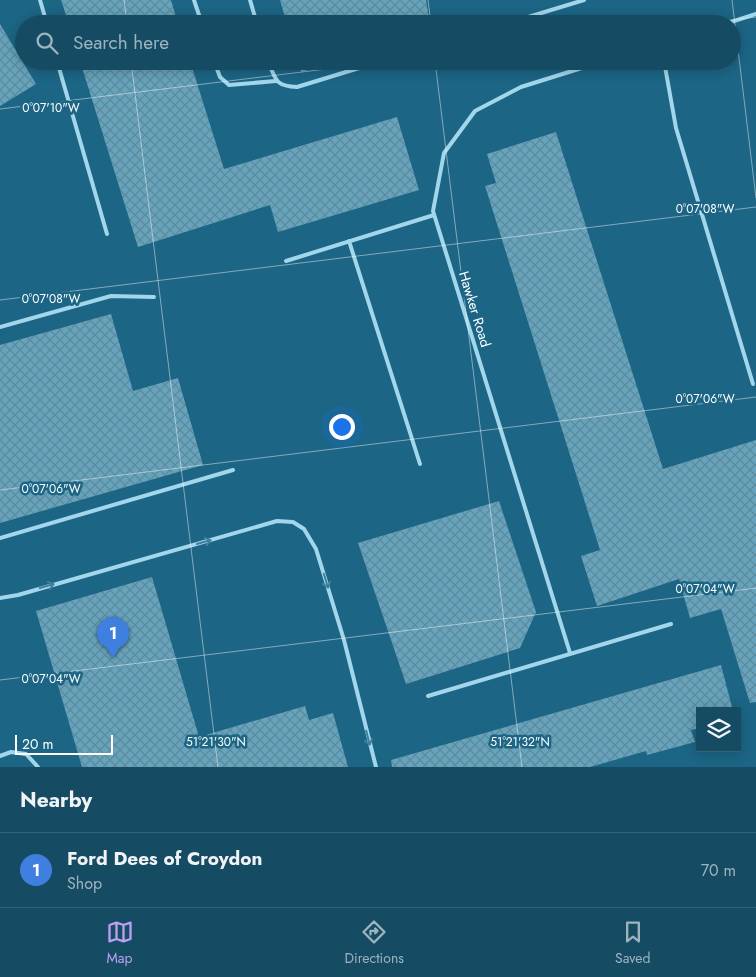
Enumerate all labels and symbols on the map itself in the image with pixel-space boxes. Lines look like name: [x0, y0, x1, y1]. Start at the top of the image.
text: 0°07'10"W: [22, 99, 80, 117]
text: 0°07'08"W: [676, 200, 734, 218]
street label: Hawker Road: [454, 269, 496, 349]
text: 0°07'08"W: [22, 290, 80, 308]
text: 0°07'06"W: [675, 390, 735, 408]
your location: [329, 414, 355, 440]
text: 0°07'06"W: [21, 480, 81, 498]
one-way arrow: [195, 537, 211, 546]
one-way arrow: [321, 573, 331, 589]
text: 0°07'04"W: [675, 580, 735, 598]
one-way arrow: [39, 581, 55, 591]
pin: 1: [97, 617, 129, 658]
text: 0°07'04"W: [21, 670, 81, 688]
one-way arrow: [364, 730, 373, 746]
scale bar: [15, 732, 112, 755]
text: 51°21'30"N: [186, 733, 246, 751]
text: 51°21'32"N: [490, 733, 550, 751]

